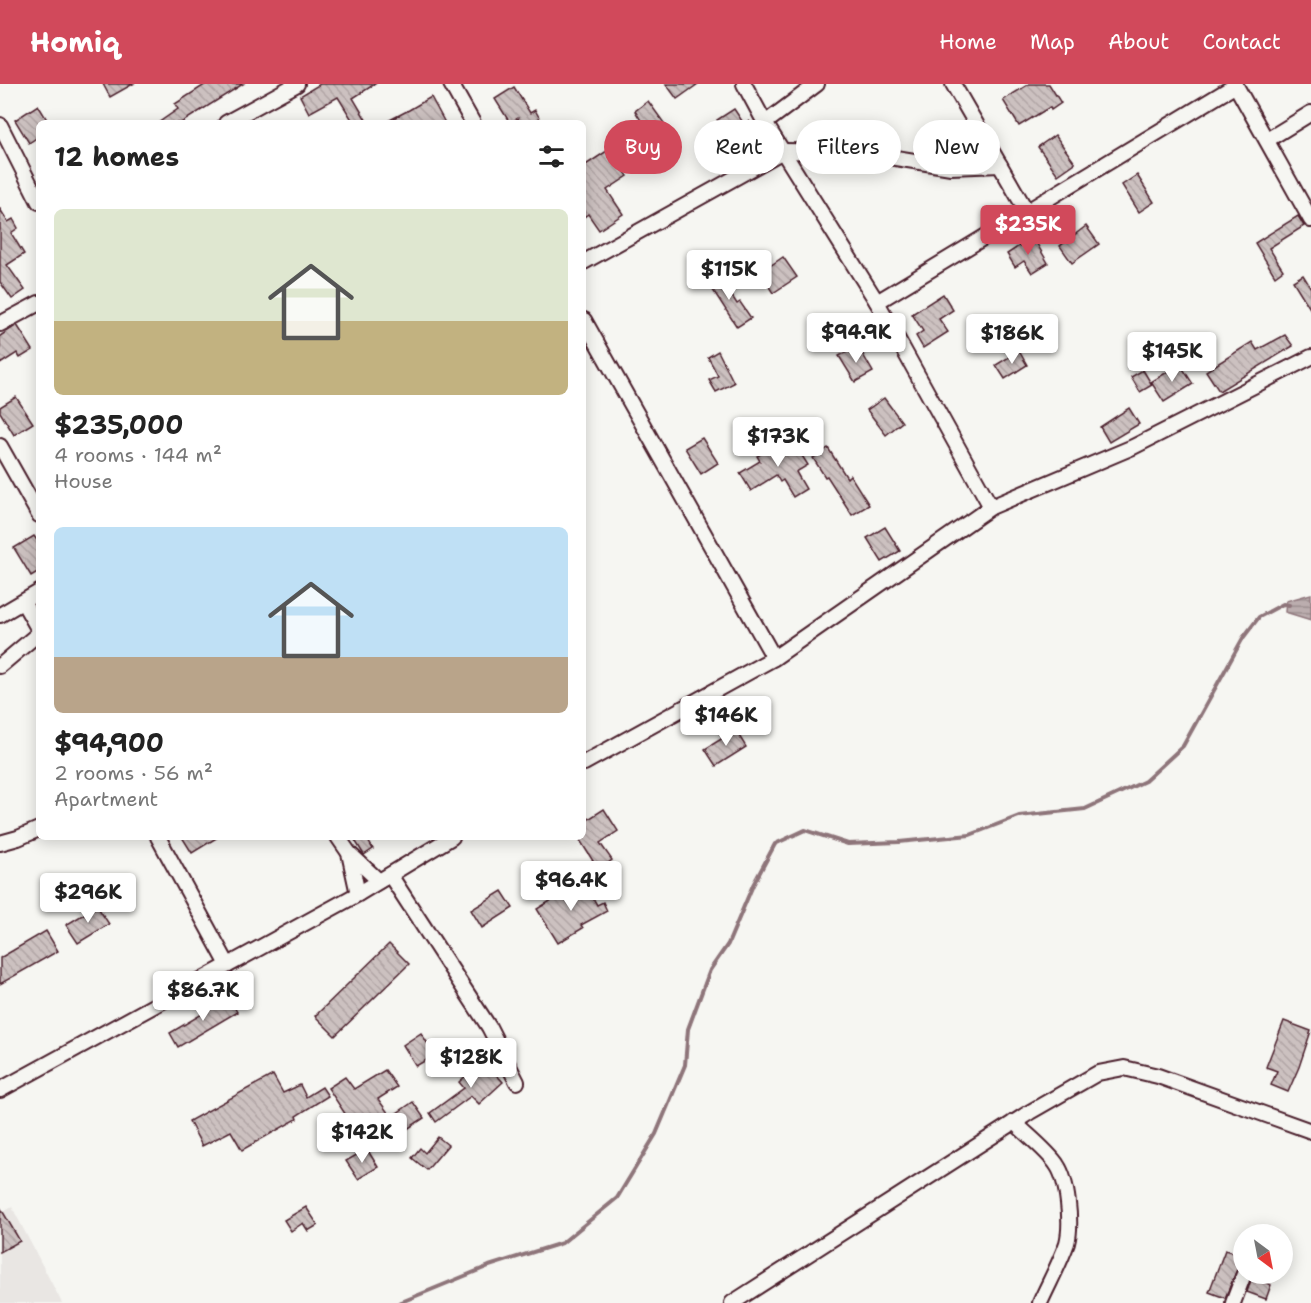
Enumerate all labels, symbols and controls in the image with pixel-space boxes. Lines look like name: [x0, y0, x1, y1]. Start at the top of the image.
text: Homiq: [30, 23, 120, 61]
text: Home: [939, 28, 997, 56]
text: Map: [1030, 28, 1075, 56]
text: About: [1108, 28, 1169, 56]
text: Contact: [1202, 28, 1281, 56]
chip: Buy: [604, 120, 682, 174]
chip: Rent: [694, 120, 784, 174]
chip: Filters: [796, 120, 901, 174]
chip: New: [913, 120, 1000, 174]
text: 12 homes: [54, 139, 179, 174]
icon: filters: [535, 140, 568, 173]
pin: $235K: [986, 205, 1070, 256]
text: $235K: [994, 211, 1062, 237]
icon: home: [257, 248, 365, 356]
pin: $115K: [687, 250, 771, 301]
text: $115K: [701, 256, 757, 282]
pin: $94.9K: [807, 313, 905, 364]
pin: $186K: [970, 314, 1054, 365]
text: $94.9K: [821, 319, 891, 345]
text: $186K: [980, 320, 1044, 346]
pin: $145K: [1130, 332, 1214, 383]
text: $145K: [1141, 338, 1203, 364]
text: $235,000: [54, 407, 183, 442]
pin: $173K: [736, 417, 820, 468]
text: $173K: [747, 423, 809, 449]
text: 4 rooms · 144 m²: [54, 442, 222, 468]
text: House: [54, 468, 113, 494]
icon: home: [257, 566, 365, 674]
pin: $146K: [684, 696, 768, 747]
text: $146K: [694, 702, 758, 728]
text: $94,900: [54, 725, 164, 760]
text: 2 rooms · 56 m²: [54, 760, 213, 786]
text: Apartment: [54, 786, 158, 812]
pin: $96.4K: [522, 861, 620, 912]
text: $96.4K: [535, 867, 607, 893]
pin: $296K: [46, 873, 130, 924]
text: $296K: [54, 879, 122, 905]
pin: $86.7K: [154, 971, 252, 1022]
text: $86.7K: [167, 977, 239, 1003]
pin: $128K: [429, 1038, 513, 1089]
text: $128K: [440, 1044, 503, 1070]
pin: $142K: [320, 1113, 404, 1164]
text: $142K: [331, 1119, 393, 1145]
north arrow: [1233, 1224, 1293, 1284]
map controls: [1233, 1224, 1293, 1284]

